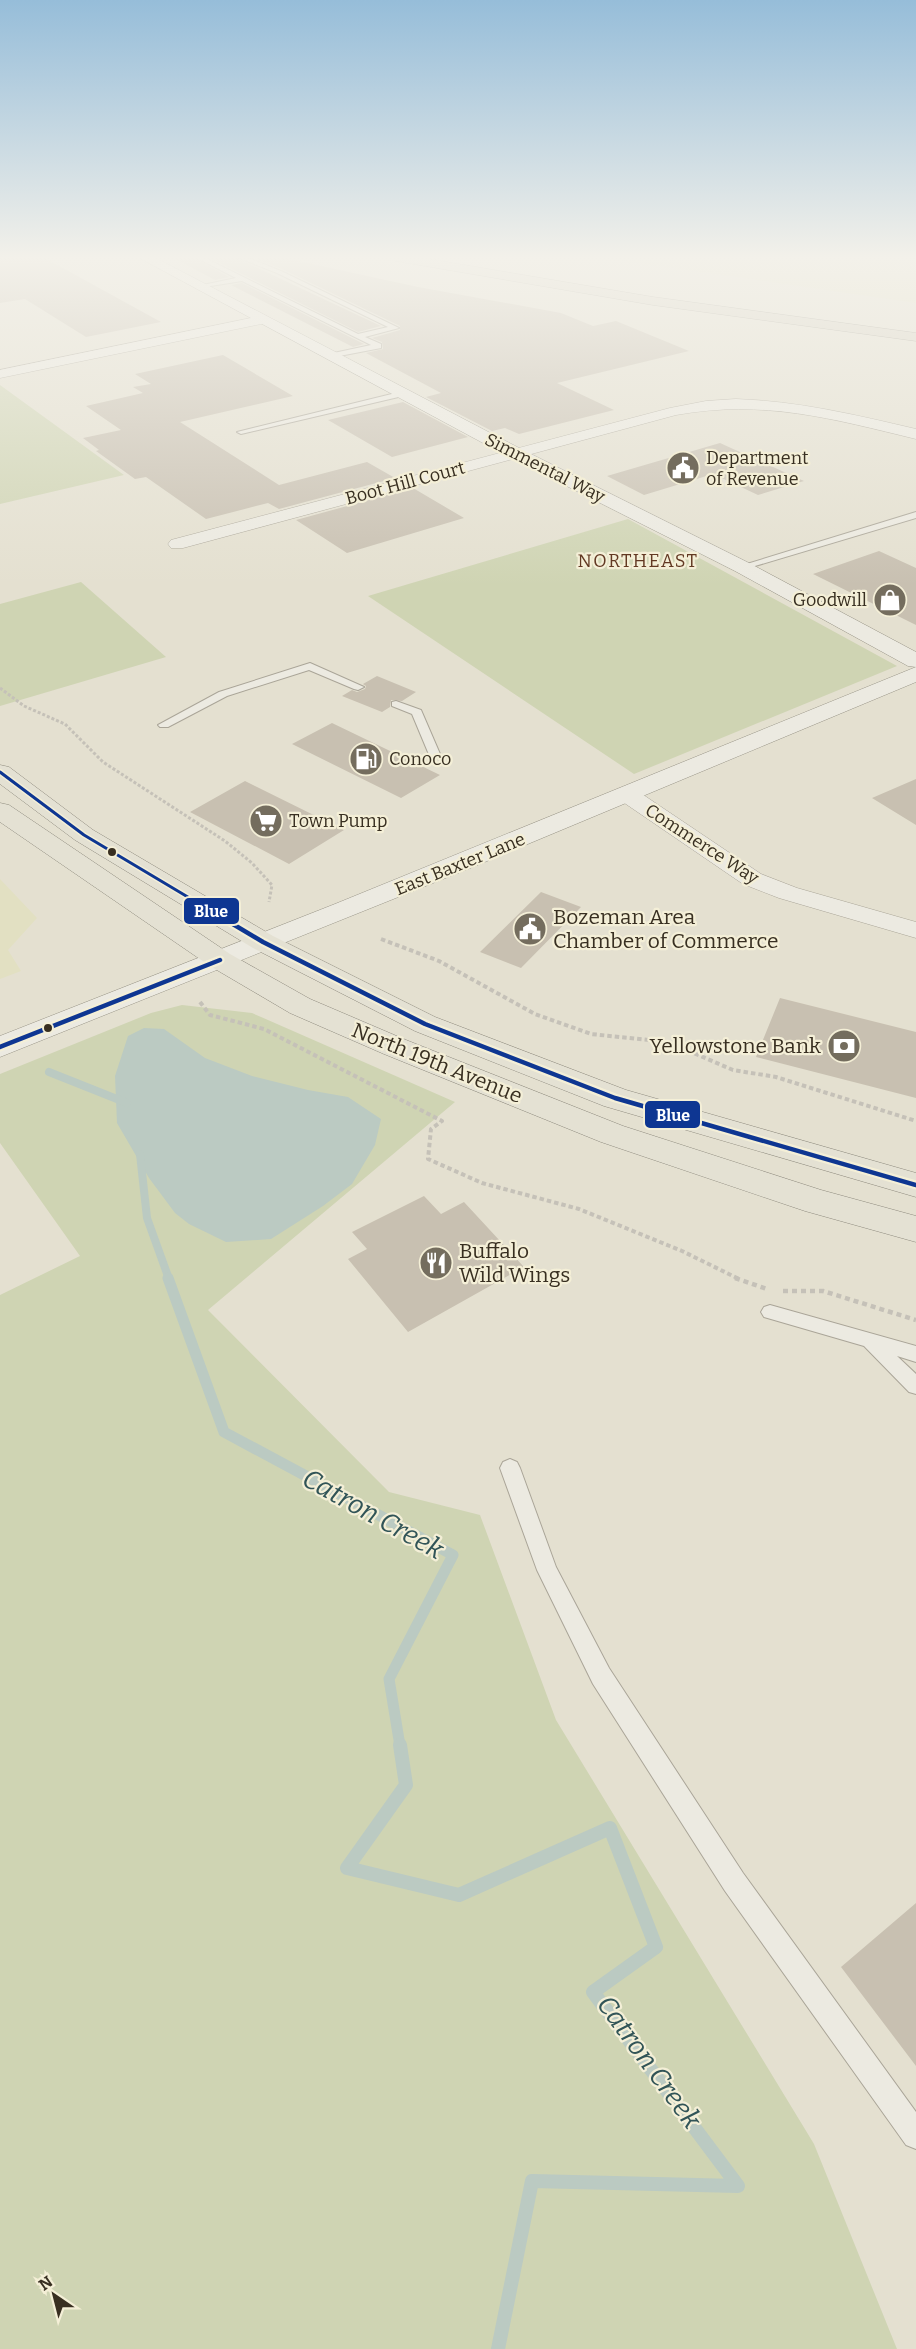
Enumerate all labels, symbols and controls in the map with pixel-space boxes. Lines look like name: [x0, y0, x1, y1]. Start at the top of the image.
street label: Simmental Way: [481, 428, 609, 508]
place label: Department of Revenue: [706, 447, 809, 490]
public building icon: Department of Revenue: [665, 450, 701, 486]
street label: Boot Hill Court: [343, 456, 468, 510]
district label: NORTHEAST: [578, 550, 698, 572]
shop icon: Goodwill: [872, 582, 908, 618]
place label: Goodwill: [793, 589, 867, 611]
fuel station icon: Conoco: [348, 741, 384, 777]
place label: Conoco: [389, 748, 451, 770]
street label: Commerce Way: [641, 799, 763, 889]
supermarket icon: Town Pump: [248, 803, 284, 839]
place label: Town Pump: [289, 810, 387, 832]
street label: East Baxter Lane: [392, 828, 528, 900]
unlabelled marker: [106, 846, 118, 858]
line badge: Blue: [183, 897, 240, 925]
text: Blue: [194, 902, 228, 921]
place label: Bozeman Area Chamber of Commerce: [553, 904, 779, 954]
public building icon: Bozeman Area Chamber of Commerce: [512, 911, 548, 947]
street label: North 19th Avenue: [348, 1017, 526, 1109]
unlabelled marker: [42, 1022, 54, 1034]
bank icon: Yellowstone Bank: [826, 1028, 862, 1064]
place label: Yellowstone Bank: [649, 1033, 821, 1059]
line badge: Blue: [644, 1100, 701, 1129]
text: Blue: [656, 1106, 690, 1125]
place label: Buffalo Wild Wings: [459, 1238, 570, 1288]
restaurant icon: Buffalo Wild Wings: [418, 1245, 454, 1281]
water label: Catron Creek: [297, 1462, 450, 1566]
water label: Catron Creek: [590, 1989, 708, 2135]
north arrow: [24, 2265, 84, 2325]
text: N: [35, 2272, 56, 2294]

